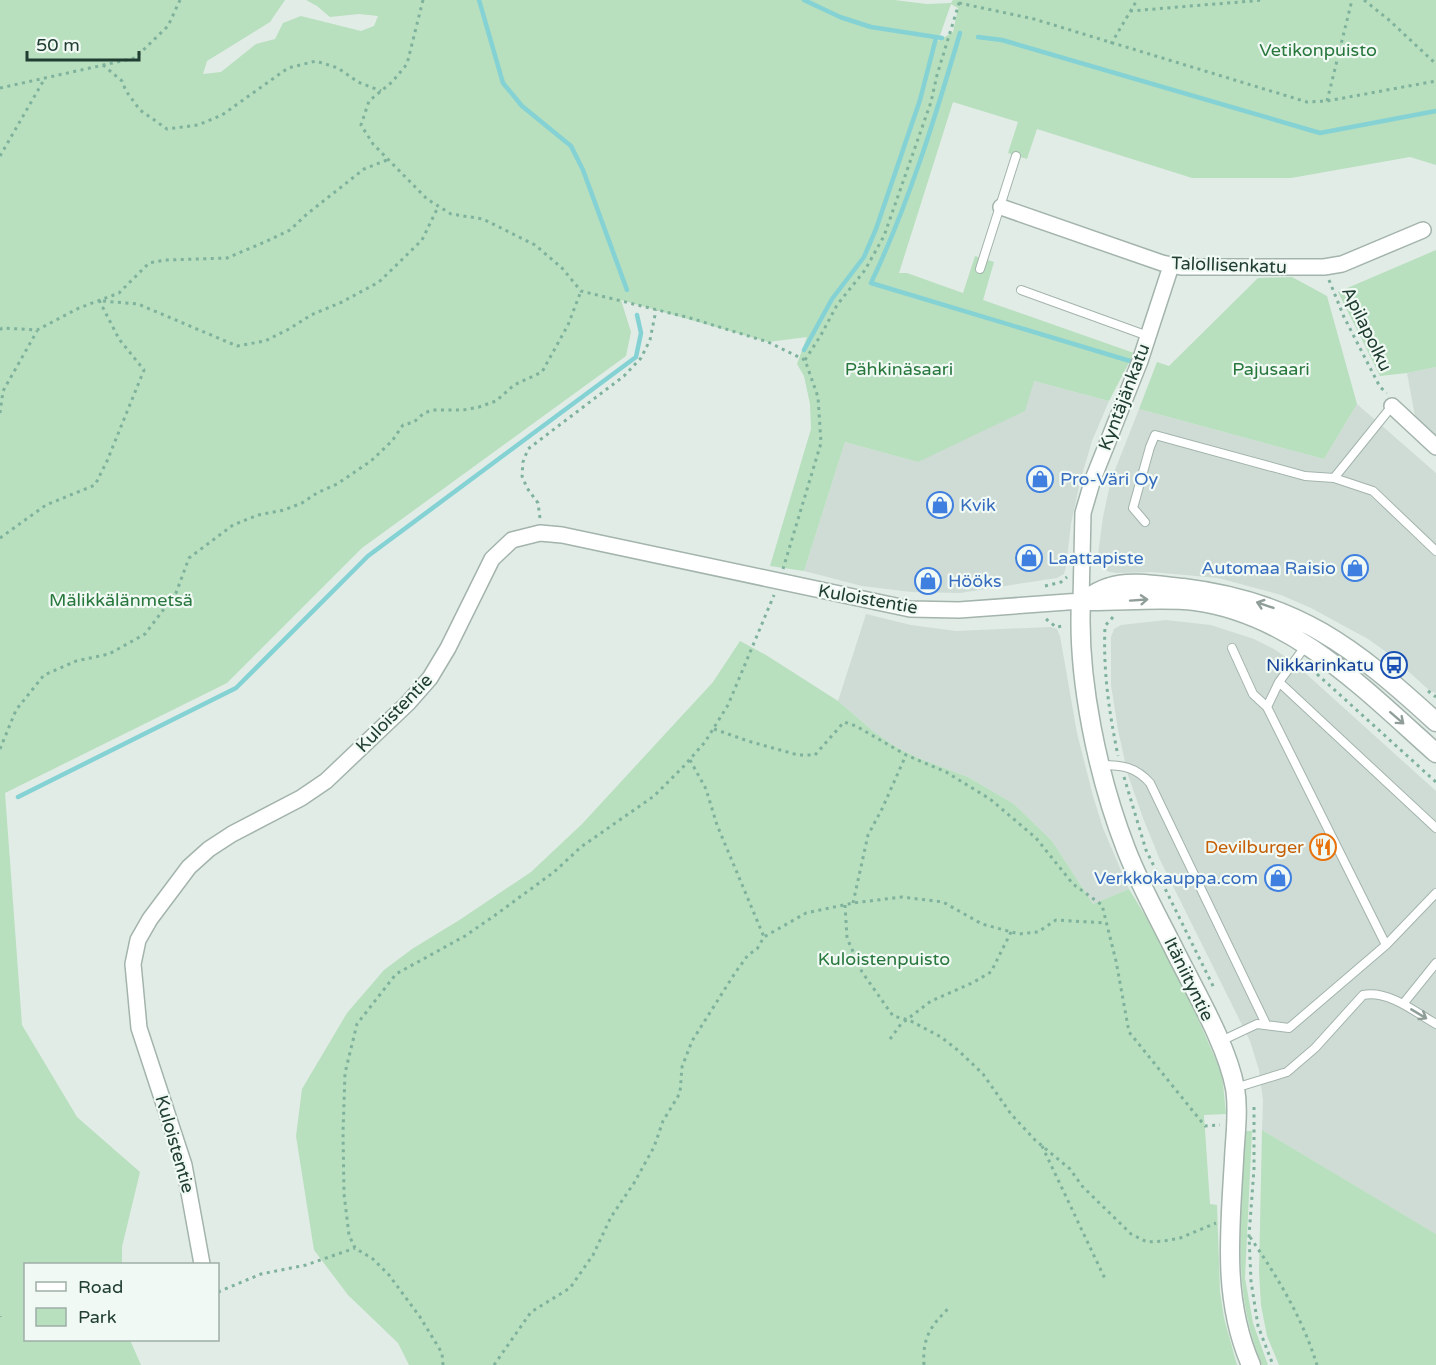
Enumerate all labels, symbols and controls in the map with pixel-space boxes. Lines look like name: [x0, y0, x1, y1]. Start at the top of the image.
scale bar: [27, 24, 140, 62]
text: 50 m: [36, 34, 80, 56]
park label: Vetikonpuisto: [1259, 39, 1377, 61]
street label: Talollisenkatu: [1171, 252, 1287, 278]
street label: Apilapolku: [1337, 283, 1397, 375]
street label: Kyntäjänkatu: [1094, 341, 1154, 453]
park label: Pähkinäsaari: [845, 358, 953, 380]
park label: Pajusaari: [1232, 358, 1310, 380]
shop icon: Pro-Väri Oy: [1025, 464, 1055, 494]
place label: Pro-Väri Oy: [1060, 468, 1159, 490]
shop icon: Kvik: [925, 490, 955, 520]
place label: Kvik: [960, 494, 996, 516]
shop icon: Laattapiste: [1014, 543, 1044, 573]
place label: Laattapiste: [1048, 547, 1144, 569]
shop icon: Automaa Raisio: [1340, 553, 1370, 583]
place label: Automaa Raisio: [1201, 557, 1336, 579]
shop icon: Hööks: [913, 566, 943, 596]
place label: Hööks: [948, 570, 1002, 592]
street label: Kuloistentie: [816, 579, 920, 619]
park label: Mälikkälänmetsä: [49, 589, 193, 611]
one-way arrow: [1129, 594, 1149, 605]
one-way arrow: [1256, 599, 1275, 610]
bus stop icon: Nikkarinkatu: [1379, 650, 1409, 680]
place label: Nikkarinkatu: [1266, 654, 1374, 676]
street label: Kuloistentie: [351, 669, 437, 757]
one-way arrow: [1389, 711, 1405, 724]
restaurant icon: Devilburger: [1308, 832, 1338, 862]
place label: Devilburger: [1205, 836, 1304, 858]
shop icon: Verkkokauppa.com: [1263, 863, 1293, 893]
place label: Verkkokauppa.com: [1094, 867, 1258, 889]
street label: Itäniityntie: [1159, 933, 1219, 1025]
park label: Kuloistenpuisto: [818, 948, 950, 970]
one-way arrow: [1410, 1009, 1427, 1021]
street label: Kuloistentie: [151, 1093, 199, 1195]
legend: [24, 1263, 219, 1341]
text: Road: [78, 1276, 123, 1298]
text: Park: [78, 1306, 117, 1328]

